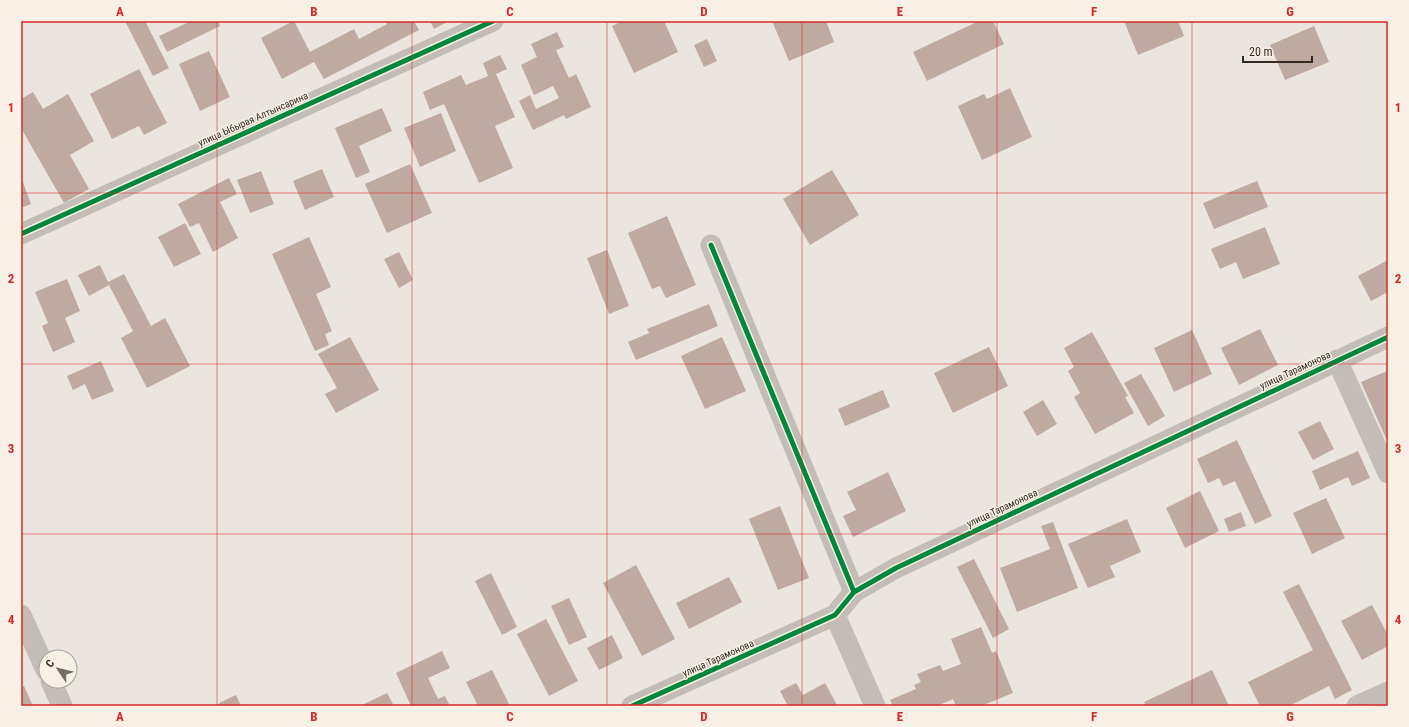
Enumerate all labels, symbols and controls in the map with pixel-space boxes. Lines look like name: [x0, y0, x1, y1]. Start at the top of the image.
text: A: [116, 4, 124, 19]
text: B: [310, 4, 318, 19]
text: C: [506, 4, 514, 19]
text: D: [700, 4, 708, 19]
text: E: [897, 4, 904, 19]
text: F: [1091, 4, 1097, 19]
text: G: [1286, 4, 1294, 19]
scale bar: [1243, 38, 1312, 64]
text: 20 m: [1249, 45, 1273, 59]
street label: улица Ыбырая Алтынсарина: [196, 90, 310, 148]
text: 1: [8, 100, 14, 115]
text: 1: [1395, 100, 1401, 115]
text: 2: [8, 271, 15, 286]
text: 2: [1395, 271, 1402, 286]
street label: улица Тарамонова: [1258, 349, 1332, 391]
text: 3: [8, 441, 14, 456]
text: 3: [1395, 441, 1401, 456]
street label: улица Тарамонова: [965, 487, 1039, 529]
text: 4: [8, 612, 15, 627]
text: 4: [1395, 612, 1402, 627]
street label: улица Тарамонова: [681, 637, 756, 679]
north arrow: [38, 649, 78, 689]
text: С: [43, 657, 57, 670]
text: A: [116, 709, 124, 724]
text: B: [310, 709, 318, 724]
text: C: [506, 709, 514, 724]
text: D: [700, 709, 708, 724]
text: E: [897, 709, 904, 724]
text: F: [1091, 709, 1097, 724]
text: G: [1286, 709, 1294, 724]

